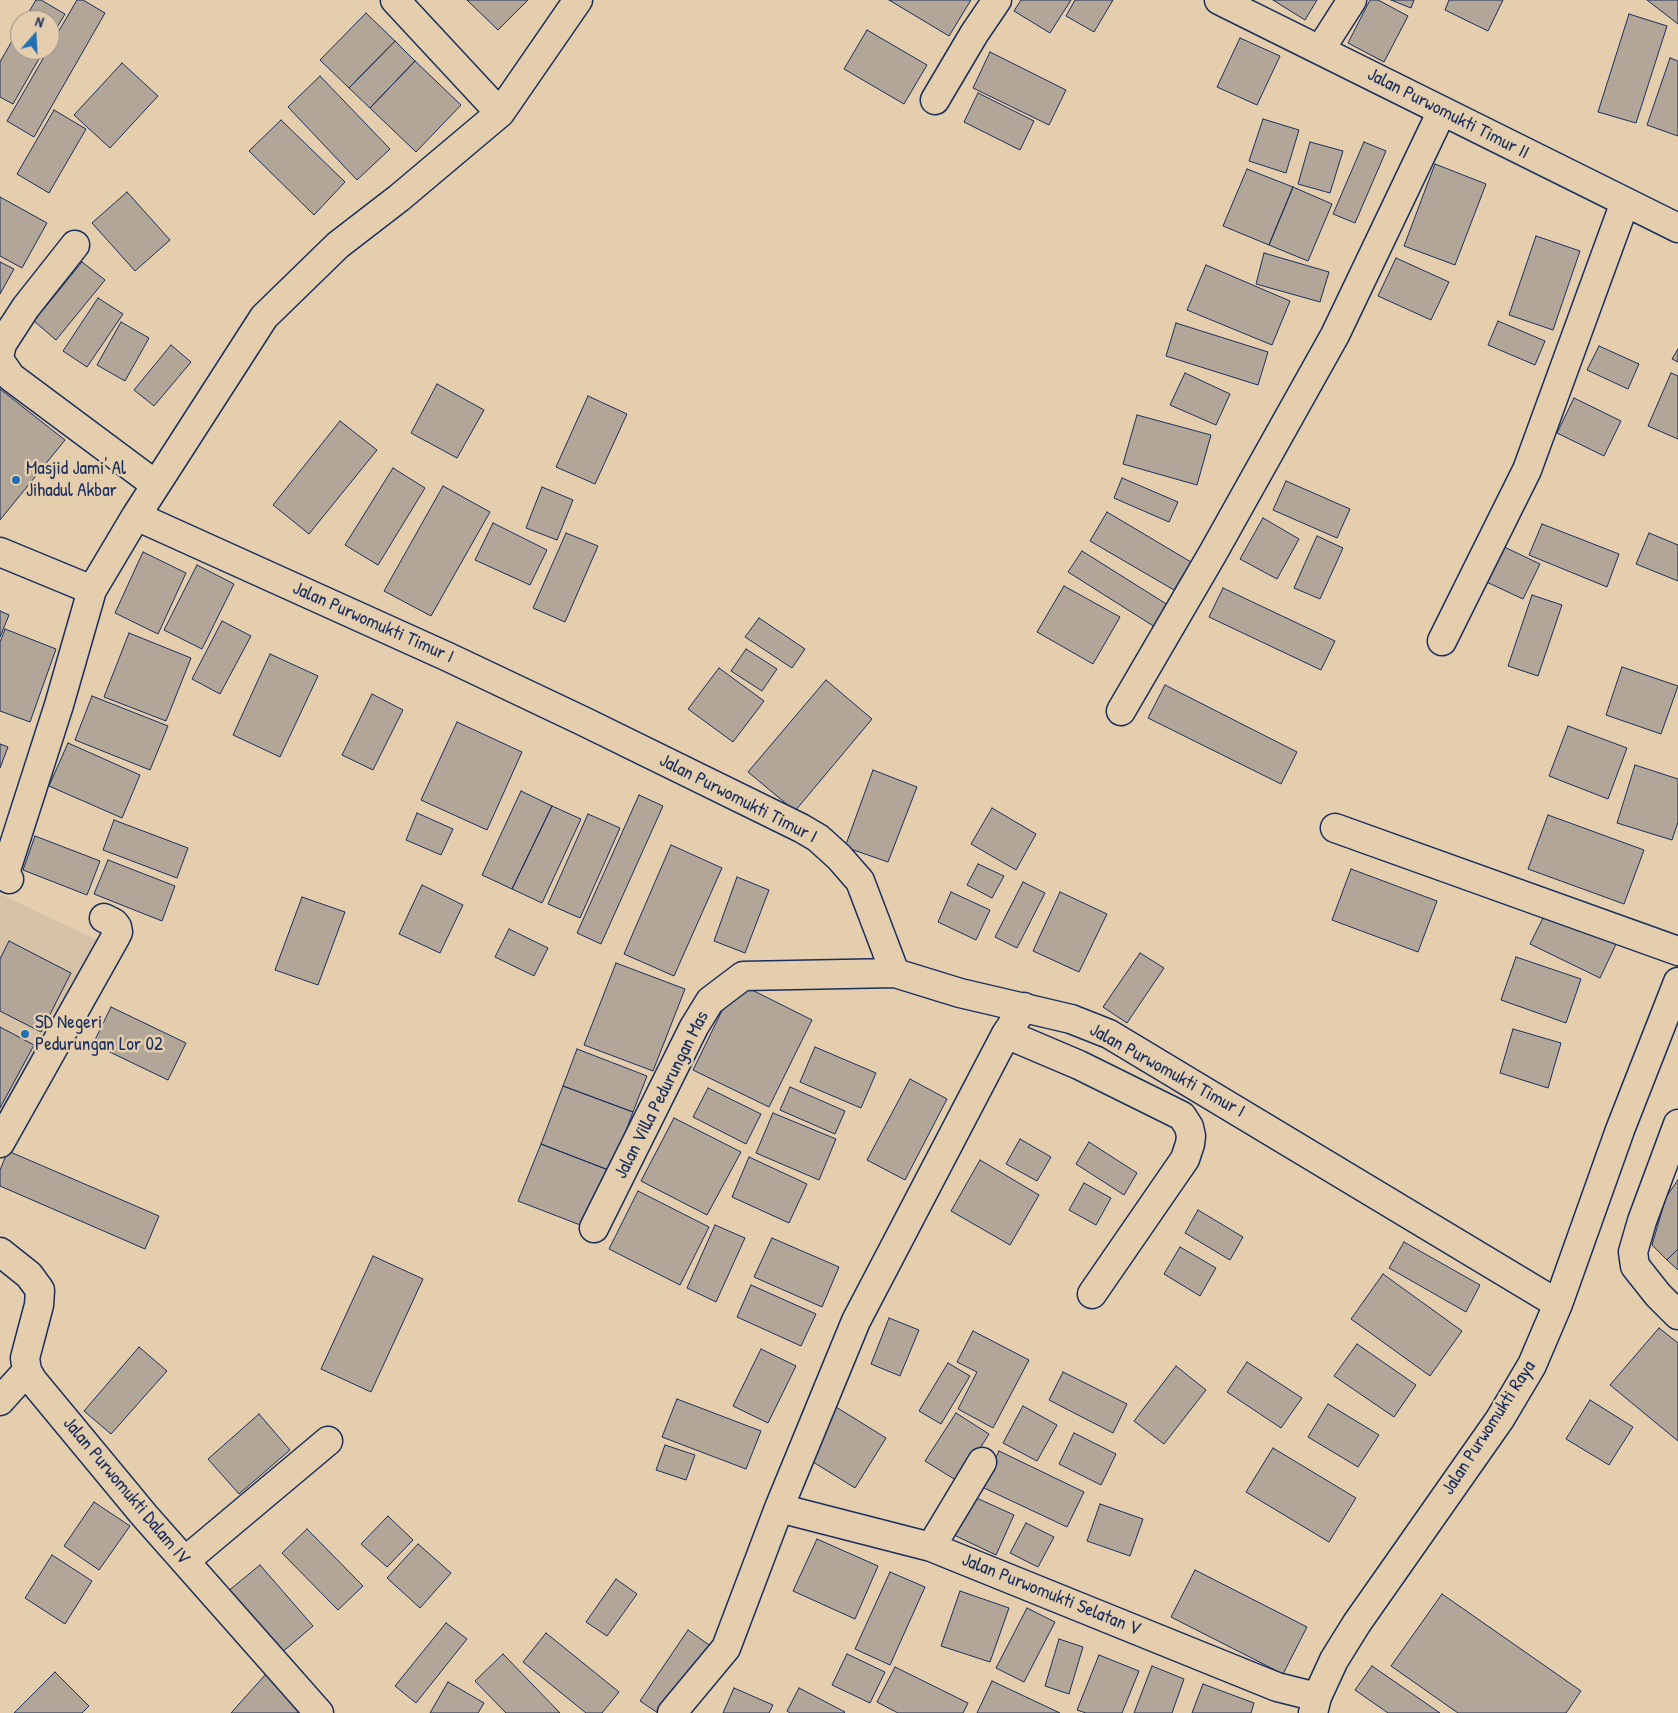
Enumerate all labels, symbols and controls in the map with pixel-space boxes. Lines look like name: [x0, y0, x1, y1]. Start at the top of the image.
north arrow: [10, 10, 60, 60]
text: N: [33, 11, 46, 31]
street label: Jalan Purwomukti Timur II: [1363, 63, 1533, 165]
place label: Masjid Jami' Al Jihadul Akbar: [26, 458, 126, 502]
marker: Masjid Jami' Al Jihadul Akbar: [10, 474, 22, 486]
street label: Jalan Purwomukti Timur I: [289, 577, 457, 669]
street label: Jalan Purwomukti Timur I: [655, 749, 821, 849]
street label: Jalan Villa Pedurungan Mas: [610, 1007, 714, 1183]
place label: SD Negeri Pedurungan Lor 02: [35, 1012, 163, 1056]
street label: Jalan Purwomukti Timur I: [1085, 1019, 1249, 1123]
marker: SD Negeri Pedurungan Lor 02: [19, 1028, 31, 1040]
street label: Jalan Purwomukti Raya: [1437, 1357, 1541, 1499]
street label: Jalan Purwomukti Dalam IV: [58, 1413, 194, 1569]
street label: Jalan Purwomukti Selatan V: [958, 1549, 1144, 1641]

